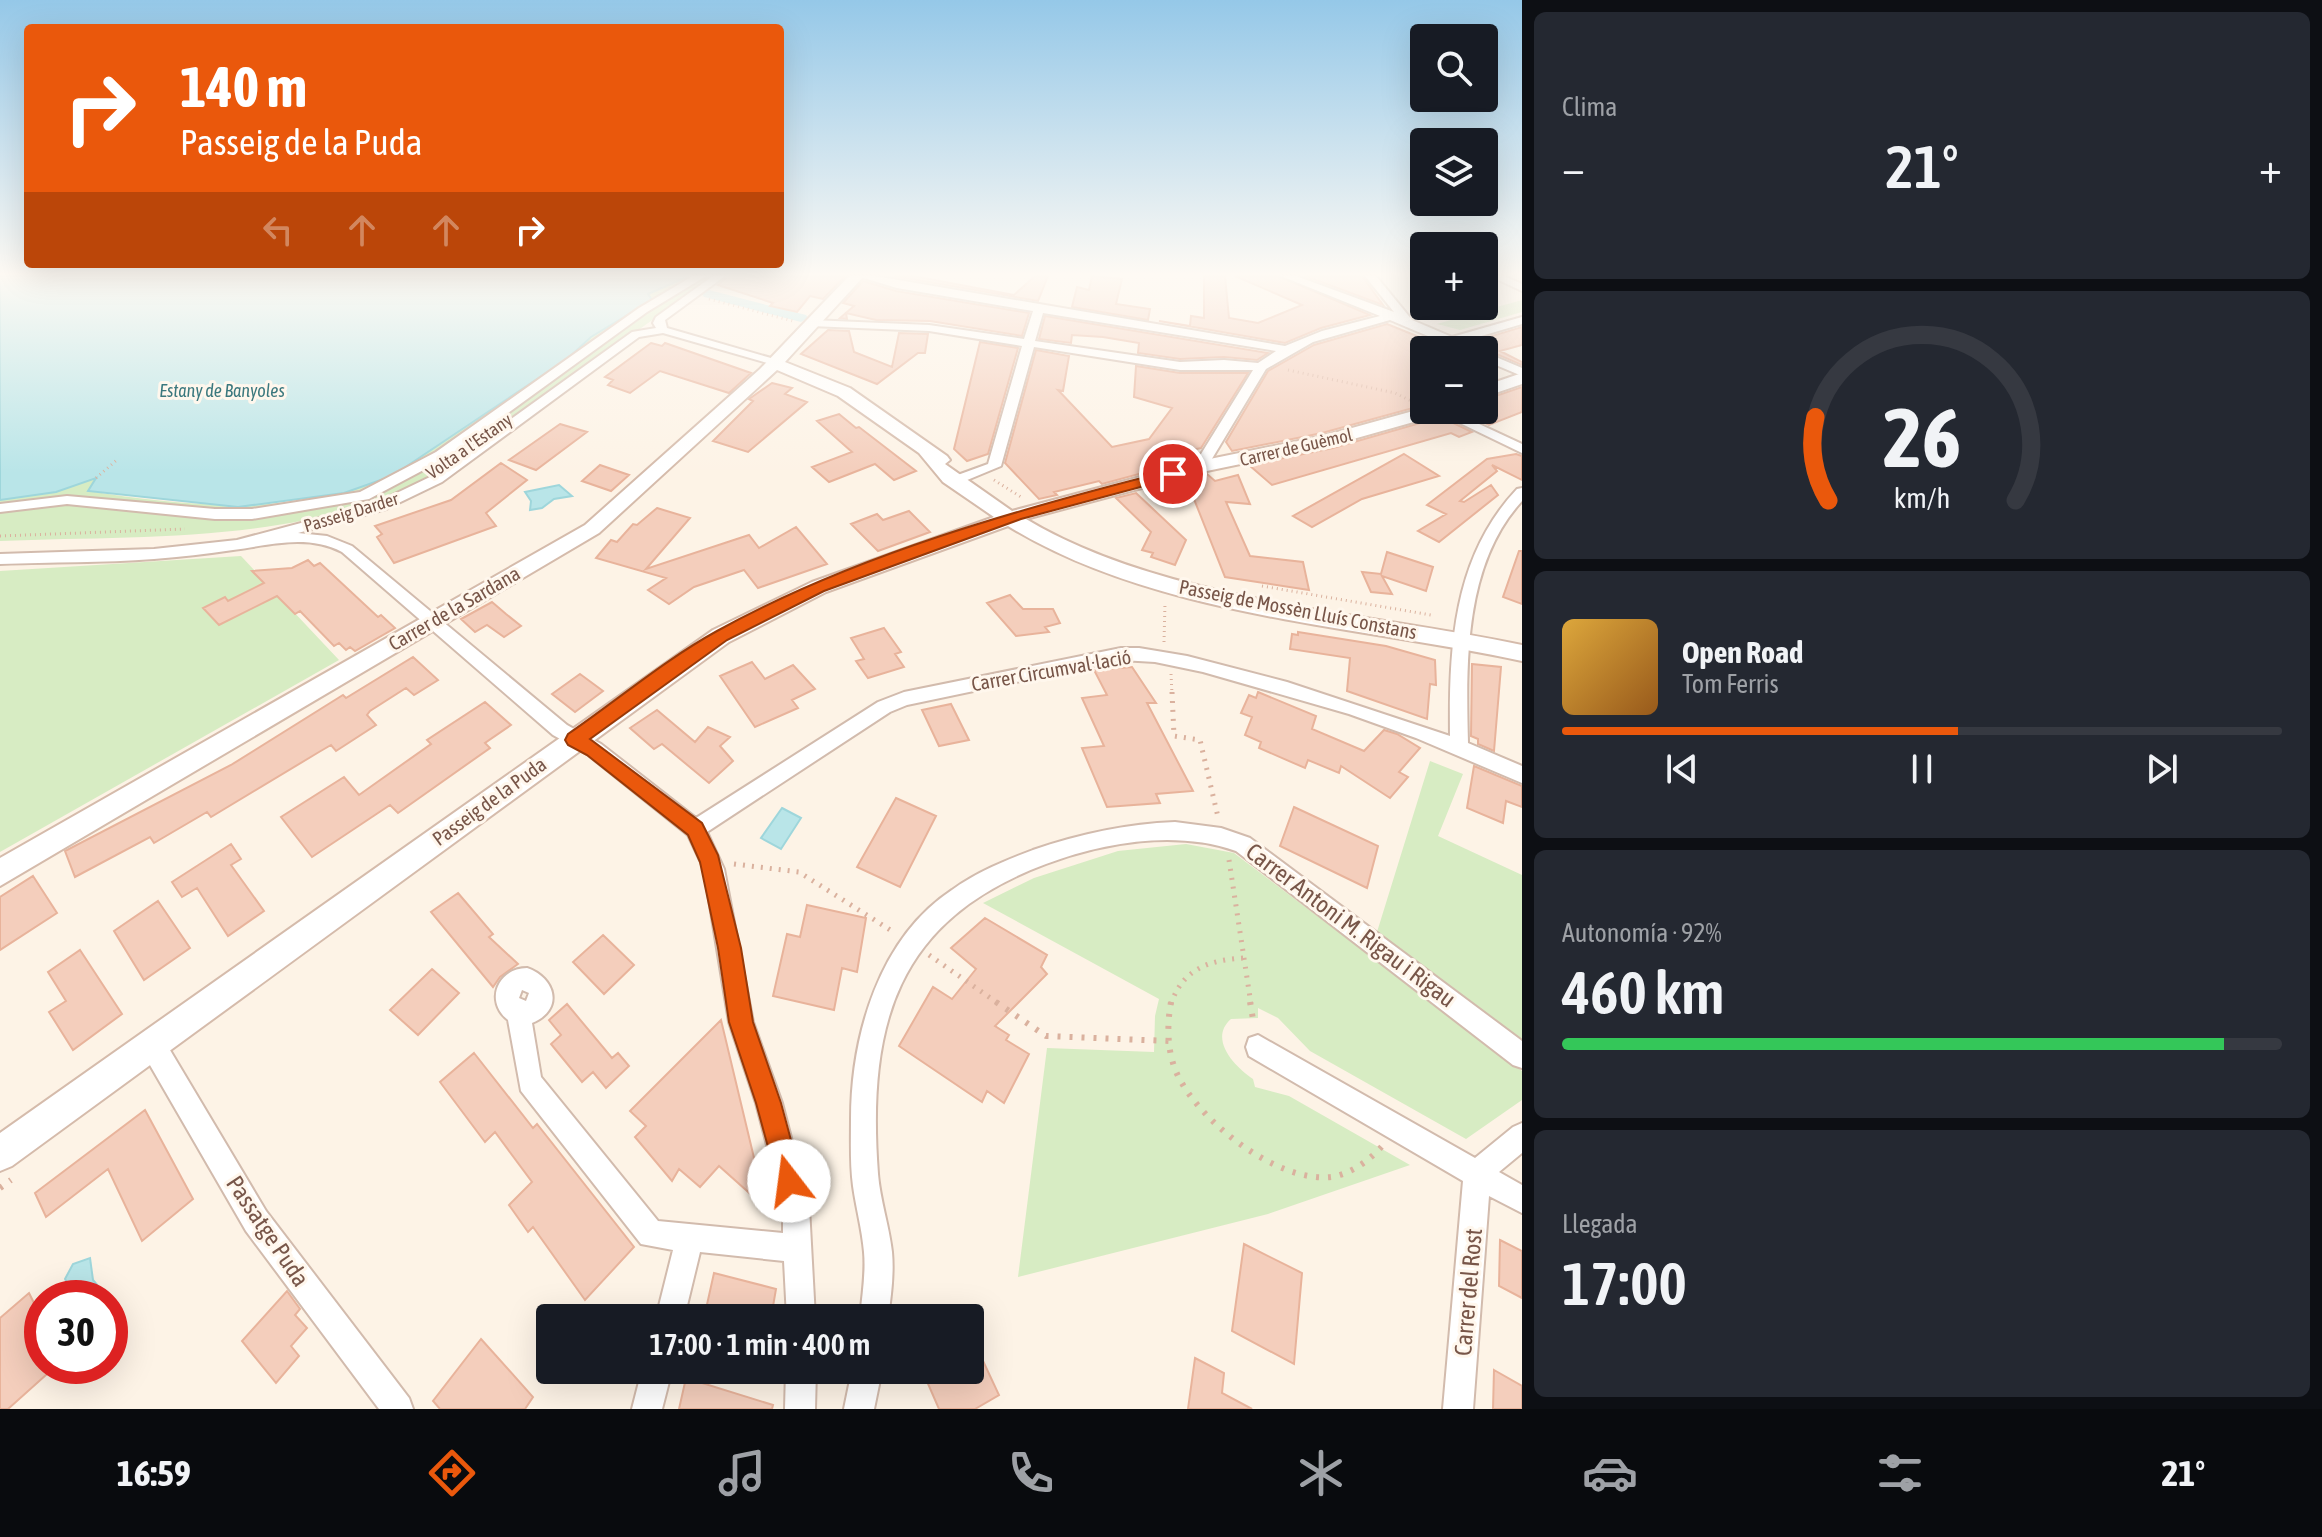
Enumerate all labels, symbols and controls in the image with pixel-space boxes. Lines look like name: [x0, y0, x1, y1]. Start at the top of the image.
map controls: [1410, 24, 1498, 424]
button: search: [1410, 24, 1498, 112]
text: 140 m: [180, 55, 307, 119]
icon: right: [48, 56, 152, 160]
text: Clima: [1562, 92, 1617, 122]
text: Passeig de la Puda: [180, 121, 423, 163]
button: layers: [1410, 128, 1498, 216]
text: 21°: [1886, 132, 1958, 201]
text: −: [1562, 142, 1585, 192]
text: +: [2259, 142, 2282, 192]
icon: left: [256, 208, 300, 252]
icon: ahead: [340, 208, 384, 252]
icon: ahead: [424, 208, 468, 252]
icon: right: [508, 208, 552, 252]
button: +: [1410, 232, 1498, 320]
button: −: [1410, 336, 1498, 424]
water label: Estany de Banyoles: [159, 380, 285, 401]
text: 26: [1883, 389, 1961, 485]
street label: Volta a l'Estany: [422, 409, 516, 483]
street label: Carrer de Guèmol: [1238, 424, 1355, 470]
pin: [1139, 440, 1207, 508]
icon: arrive: [1151, 452, 1195, 496]
text: km/h: [1894, 481, 1950, 514]
street label: Passeig Darder: [301, 487, 402, 536]
street label: Carrer de la Sardana: [384, 561, 524, 655]
street label: Passeig de Mossèn Lluís Constans: [1177, 575, 1419, 643]
text: Open Road: [1682, 635, 1803, 669]
street label: Carrer Circumval·lació: [969, 645, 1133, 695]
text: Tom Ferris: [1682, 669, 1779, 699]
icon: previous: [1660, 747, 1704, 791]
icon: pause: [1900, 747, 1944, 791]
icon: next: [2140, 747, 2184, 791]
street label: Passeig de la Puda: [428, 752, 550, 850]
street label: Carrer Antoni M. Rigau i Rigau: [1241, 837, 1461, 1013]
text: Autonomía · 92%: [1562, 918, 1722, 948]
text: 460 km: [1562, 958, 1724, 1027]
position arrow: [747, 1139, 831, 1223]
street label: Passatge Puda: [221, 1171, 315, 1291]
text: Llegada: [1562, 1209, 1638, 1239]
street label: Carrer del Rost: [1449, 1227, 1487, 1357]
text: 17:00: [1562, 1249, 1687, 1318]
speed limit sign: 30: [24, 1280, 128, 1384]
text: 17:00 · 1 min · 400 m: [650, 1327, 870, 1361]
icon: directions: [424, 1445, 480, 1501]
icon: music: [714, 1445, 770, 1501]
icon: phone: [1003, 1445, 1059, 1501]
icon: climate: [1293, 1445, 1349, 1501]
icon: car: [1582, 1445, 1638, 1501]
icon: filters: [1872, 1445, 1928, 1501]
text: 16:59: [117, 1452, 191, 1494]
text: 21°: [2161, 1452, 2205, 1494]

